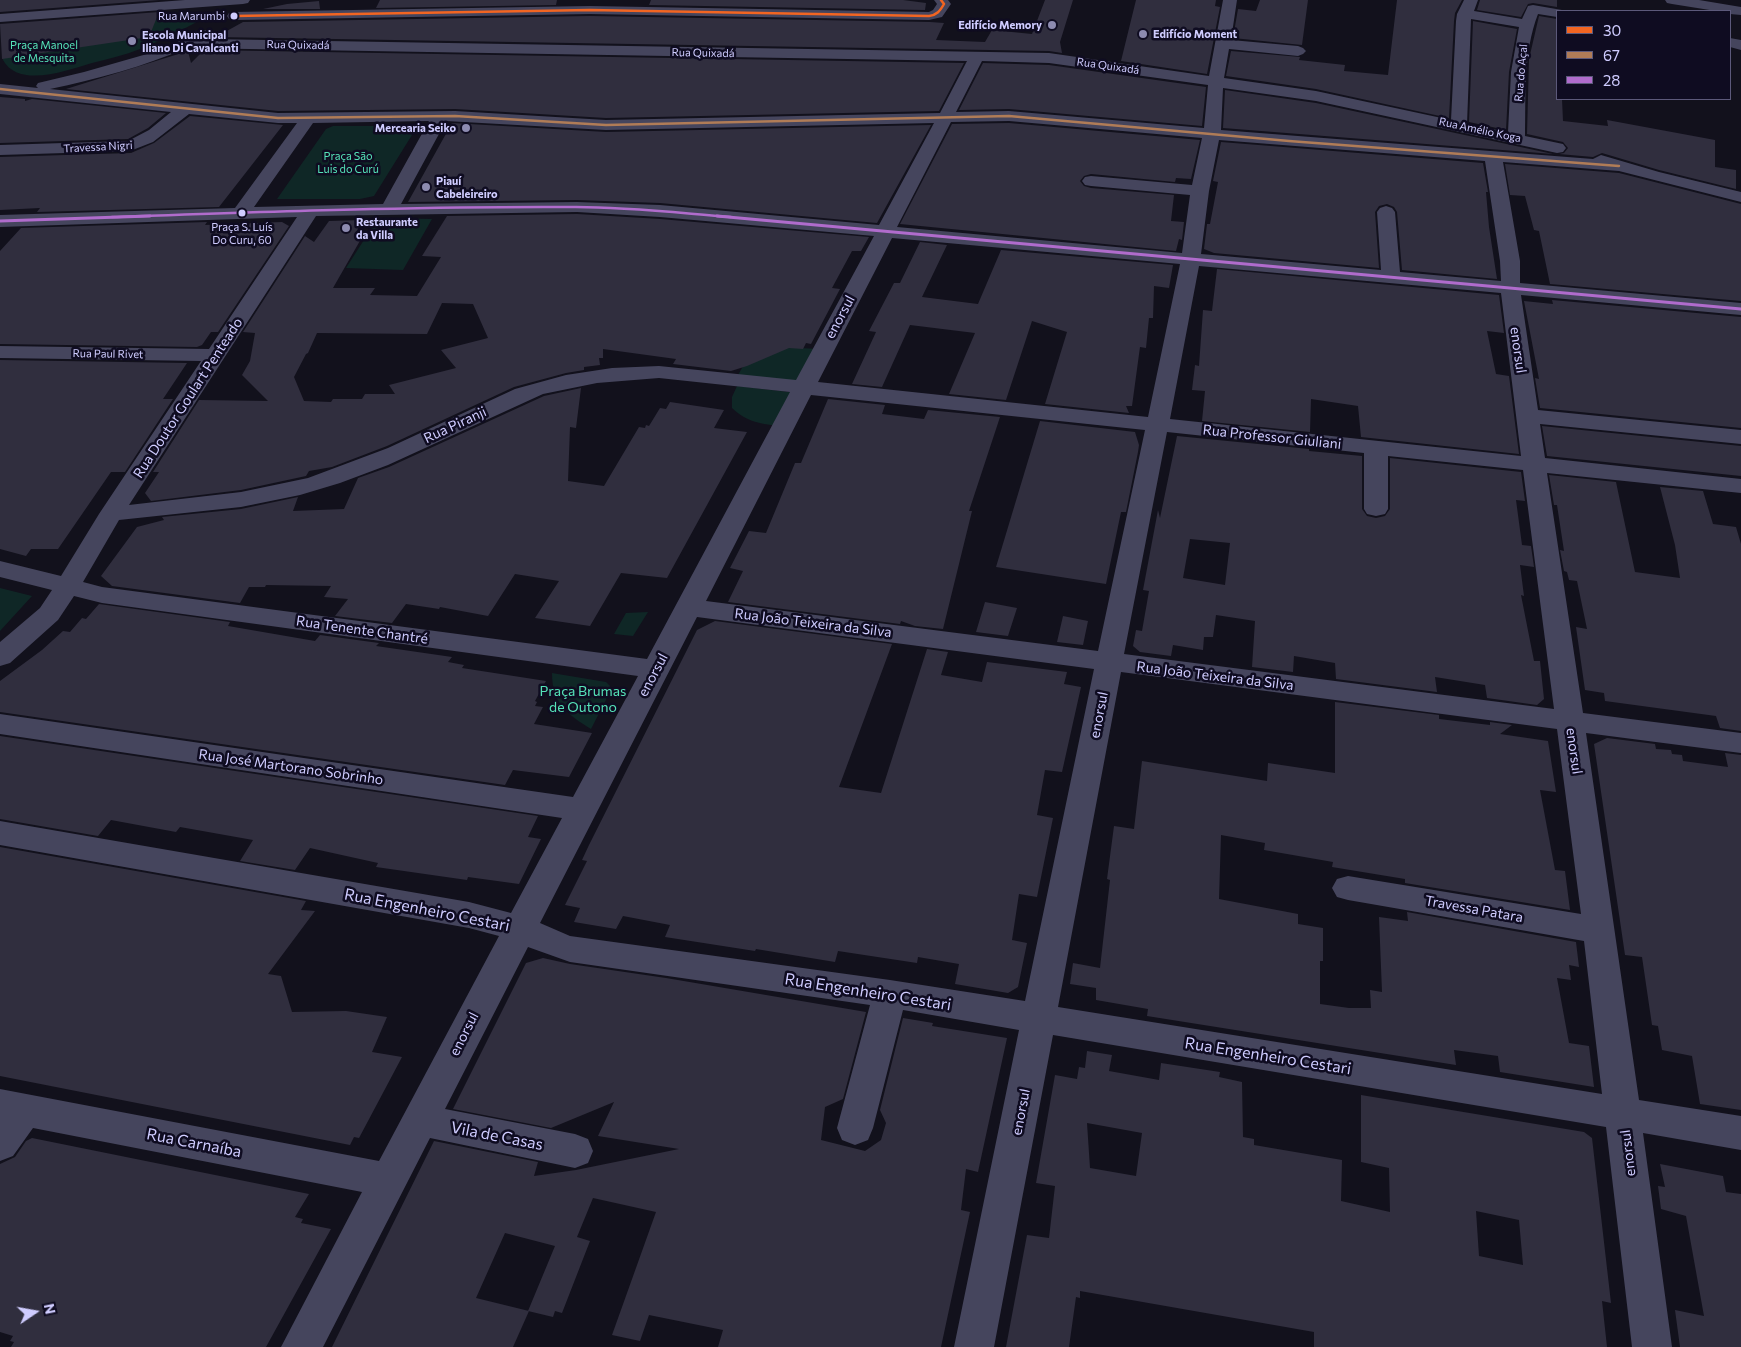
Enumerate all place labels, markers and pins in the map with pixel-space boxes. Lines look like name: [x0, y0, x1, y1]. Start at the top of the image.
place label: Rua Marumbi: [158, 9, 225, 23]
marker: Rua Marumbi: [229, 11, 239, 21]
place label: Edifício Memory: [958, 18, 1042, 32]
marker: Edifício Memory: [1046, 19, 1058, 31]
place label: Edifício Moment: [1153, 27, 1237, 41]
place label: Escola Municipal Iliano Di Cavalcanti: [142, 28, 239, 54]
marker: Edifício Moment: [1137, 28, 1149, 40]
marker: Escola Municipal Iliano Di Cavalcanti: [126, 35, 138, 47]
place label: Mercearia Seiko: [375, 121, 456, 135]
marker: Mercearia Seiko: [460, 122, 472, 134]
place label: Piauí Cabeleireiro: [436, 174, 498, 200]
marker: Piauí Cabeleireiro: [420, 181, 432, 193]
marker: Praça S. Luís Do Curu, 60: [237, 208, 247, 218]
place label: Restaurante da Villa: [356, 215, 418, 241]
place label: Praça S. Luís Do Curu, 60: [211, 220, 273, 246]
marker: Restaurante da Villa: [340, 222, 352, 234]

